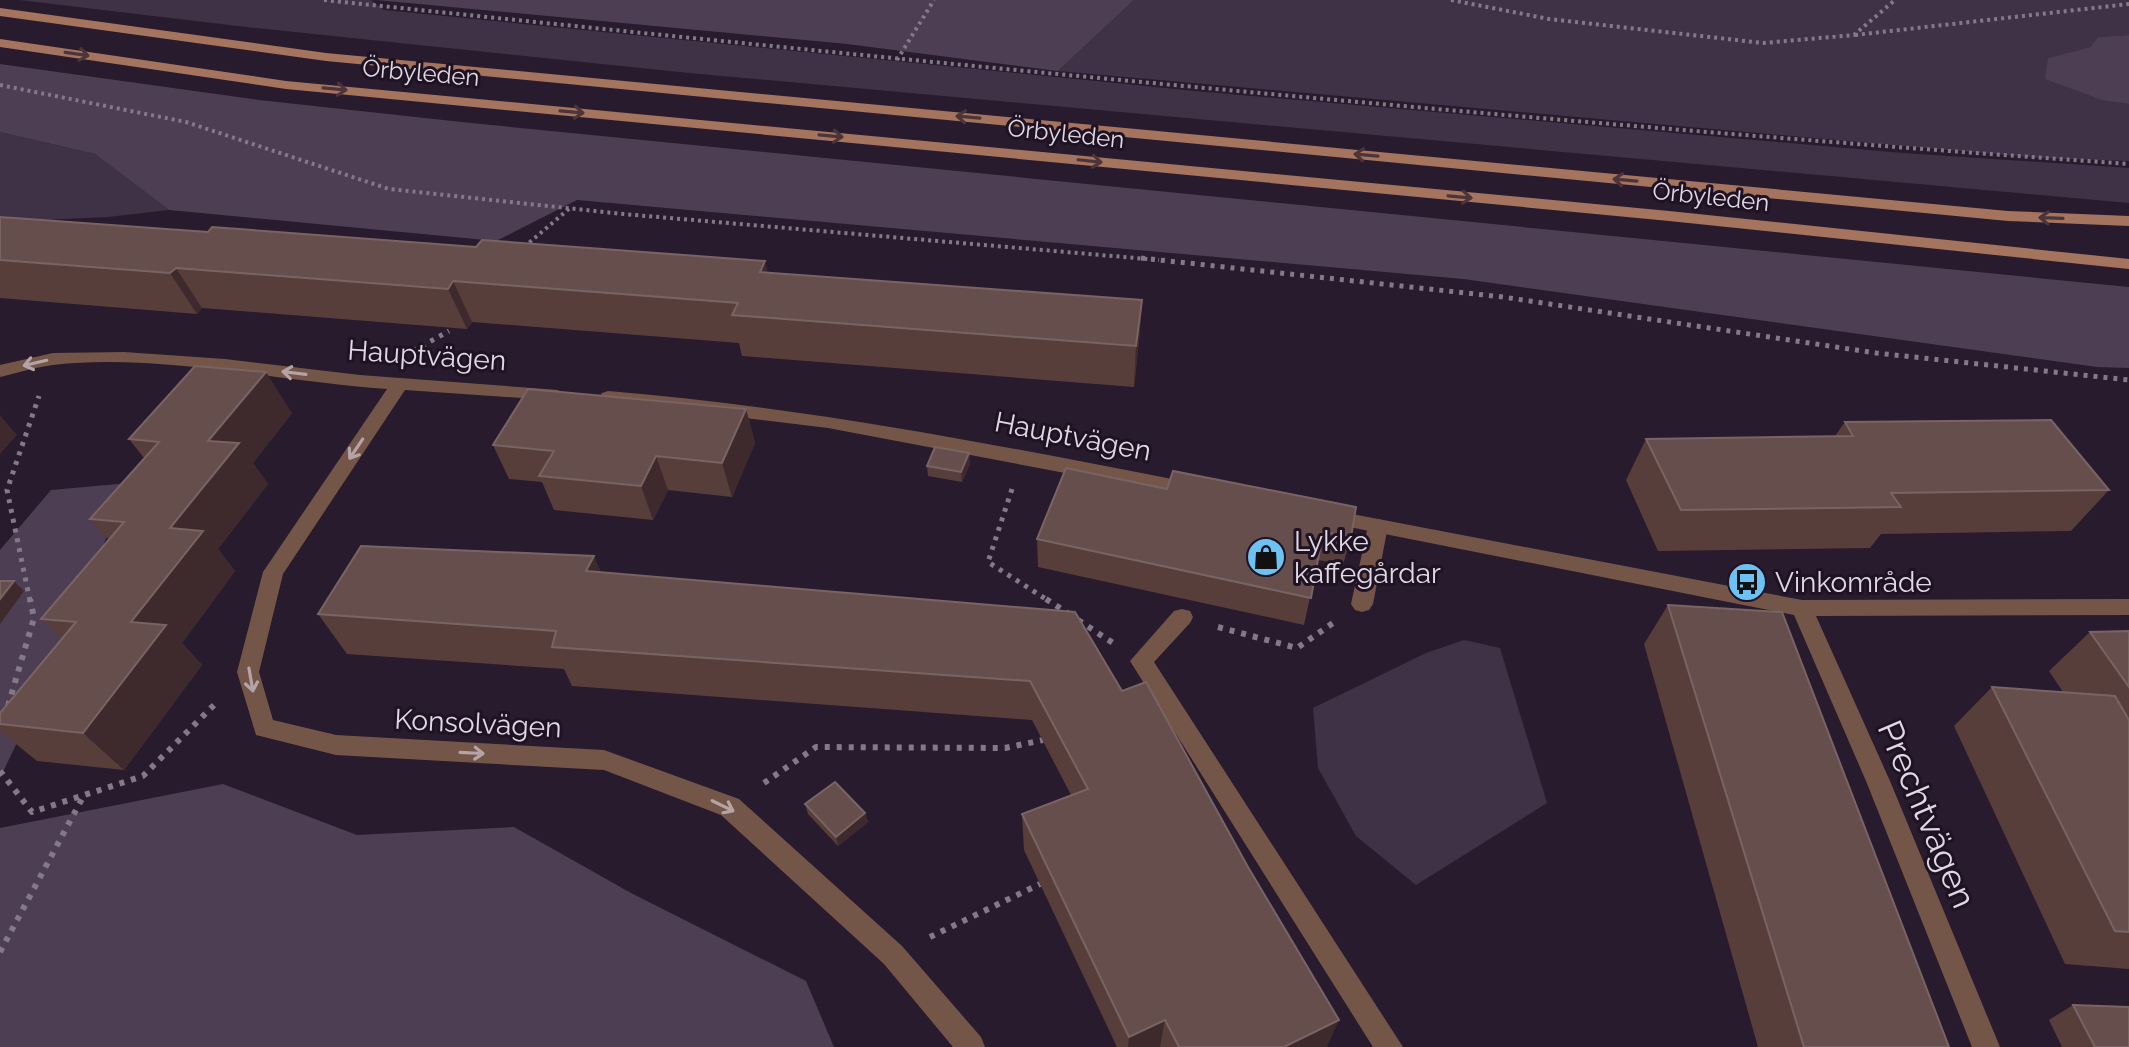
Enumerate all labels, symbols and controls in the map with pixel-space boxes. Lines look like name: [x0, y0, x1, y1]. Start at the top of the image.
one-way arrow: [64, 47, 89, 62]
street label: Örbyleden: [361, 53, 481, 92]
one-way arrow: [321, 82, 348, 97]
one-way arrow: [558, 104, 585, 119]
one-way arrow: [955, 109, 982, 124]
street label: Örbyleden: [1006, 113, 1126, 154]
one-way arrow: [817, 128, 844, 143]
one-way arrow: [1353, 147, 1380, 162]
one-way arrow: [1076, 154, 1103, 169]
one-way arrow: [1612, 172, 1639, 187]
street label: Örbyleden: [1651, 176, 1771, 217]
one-way arrow: [1446, 190, 1473, 205]
one-way arrow: [2038, 210, 2065, 225]
street label: Hauptvägen: [347, 334, 507, 377]
one-way arrow: [23, 356, 49, 371]
one-way arrow: [281, 366, 308, 381]
street label: Hauptvägen: [992, 405, 1154, 468]
one-way arrow: [348, 437, 364, 459]
place label: Lykke kaffegårdar: [1294, 525, 1441, 590]
shop icon: Lykke kaffegårdar: [1245, 536, 1287, 578]
bus stop icon: Vinkområde: [1726, 561, 1768, 603]
place label: Vinkområde: [1775, 566, 1932, 599]
one-way arrow: [245, 666, 260, 692]
street label: Konsolvägen: [394, 703, 562, 744]
street label: Prechtvägen: [1870, 715, 1984, 913]
one-way arrow: [458, 745, 485, 760]
one-way arrow: [711, 799, 734, 814]

